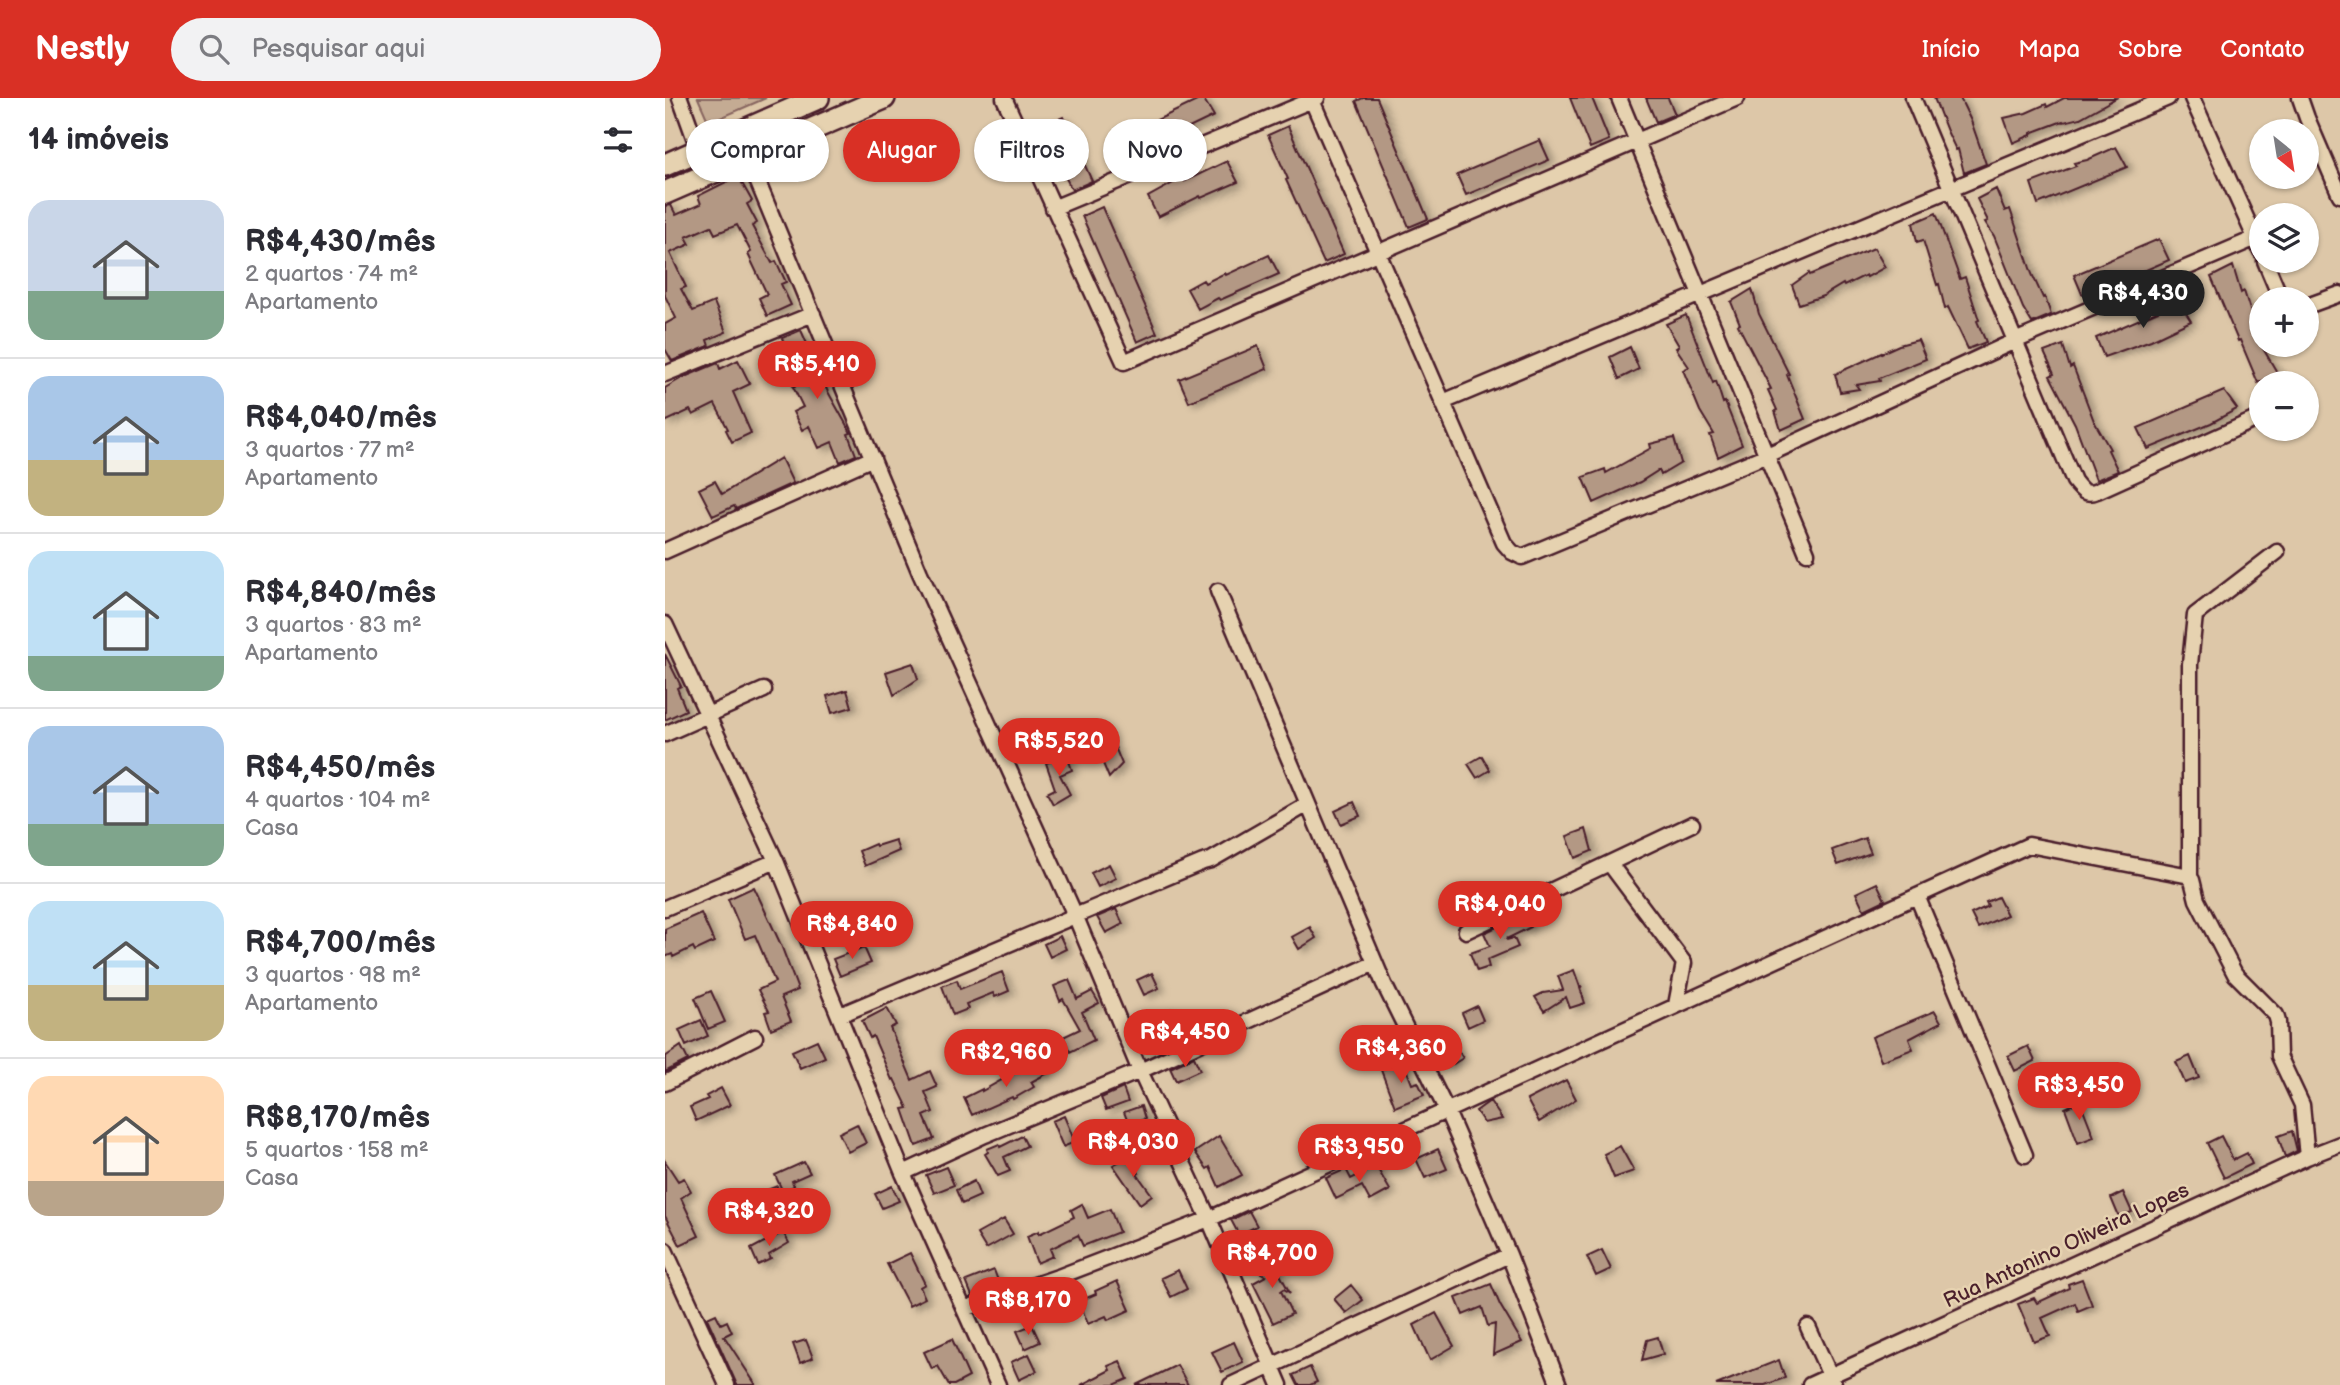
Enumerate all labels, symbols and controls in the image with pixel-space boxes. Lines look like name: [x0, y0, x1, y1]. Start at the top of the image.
search box: [171, 18, 661, 81]
text: Nestly: [35, 29, 129, 69]
icon: search: [195, 30, 233, 68]
text: Pesquisar aqui: [251, 34, 425, 65]
text: Início: [1922, 35, 1980, 64]
text: Mapa: [2018, 35, 2080, 64]
text: Sobre: [2118, 35, 2182, 64]
text: Contato: [2220, 35, 2305, 64]
chip: Comprar: [686, 119, 829, 182]
chip: Alugar: [843, 119, 960, 182]
chip: Filtros: [974, 119, 1089, 182]
chip: Novo: [1103, 119, 1207, 182]
north arrow: [2249, 119, 2319, 189]
map controls: [2249, 119, 2319, 441]
icon: filters: [599, 121, 637, 159]
text: 14 imóveis: [28, 122, 169, 158]
button: layers: [2249, 203, 2319, 273]
text: R$4,430/mês: [245, 224, 436, 260]
icon: home: [84, 228, 168, 312]
text: 2 quartos · 74 m²: [245, 260, 418, 288]
pin: R$4,430: [2078, 271, 2208, 330]
text: R$4,430: [2098, 279, 2188, 307]
button: +: [2249, 287, 2319, 357]
text: Apartamento: [245, 288, 378, 316]
pin: R$5,410: [752, 342, 882, 401]
text: R$5,410: [774, 350, 860, 378]
button: −: [2249, 371, 2319, 441]
text: R$4,040/mês: [245, 400, 437, 436]
icon: home: [84, 404, 168, 488]
text: 3 quartos · 77 m²: [245, 436, 415, 464]
text: Apartamento: [245, 464, 378, 492]
text: R$4,840/mês: [245, 575, 436, 611]
icon: home: [84, 579, 168, 663]
text: 3 quartos · 83 m²: [245, 611, 422, 639]
text: Apartamento: [245, 639, 378, 667]
pin: R$5,520: [994, 718, 1124, 778]
text: R$5,520: [1014, 727, 1104, 755]
text: R$4,450/mês: [245, 750, 435, 786]
icon: home: [84, 754, 168, 838]
text: 4 quartos · 104 m²: [245, 786, 431, 814]
text: Casa: [245, 814, 299, 842]
pin: R$4,040: [1435, 882, 1565, 941]
text: R$4,040: [1454, 890, 1546, 918]
pin: R$4,840: [787, 902, 917, 961]
text: R$4,840: [806, 910, 898, 938]
text: R$4,700/mês: [245, 925, 436, 961]
icon: home: [84, 929, 168, 1013]
text: 3 quartos · 98 m²: [245, 961, 421, 989]
text: Apartamento: [245, 989, 378, 1017]
pin: R$4,450: [1120, 1010, 1250, 1069]
text: R$4,450: [1140, 1018, 1230, 1046]
pin: R$4,360: [1336, 1026, 1466, 1085]
pin: R$2,960: [941, 1030, 1071, 1089]
text: R$4,360: [1355, 1034, 1447, 1062]
text: R$2,960: [960, 1038, 1052, 1066]
pin: R$3,450: [2014, 1062, 2144, 1122]
text: R$3,450: [2034, 1071, 2124, 1099]
text: R$8,170/mês: [245, 1100, 430, 1136]
icon: home: [84, 1104, 168, 1188]
pin: R$4,030: [1068, 1119, 1198, 1179]
pin: R$3,950: [1294, 1124, 1424, 1184]
text: R$4,030: [1087, 1128, 1179, 1156]
text: R$3,950: [1314, 1133, 1404, 1161]
text: 5 quartos · 158 m²: [245, 1136, 429, 1164]
text: Casa: [245, 1164, 299, 1192]
street label: Rua Antonino Oliveira Lopes: [1939, 1177, 2193, 1313]
pin: R$4,320: [704, 1188, 834, 1248]
text: R$4,320: [724, 1197, 814, 1225]
pin: R$4,700: [1207, 1230, 1337, 1290]
text: R$4,700: [1227, 1239, 1317, 1267]
pin: R$8,170: [963, 1278, 1093, 1337]
text: R$8,170: [985, 1286, 1071, 1314]

